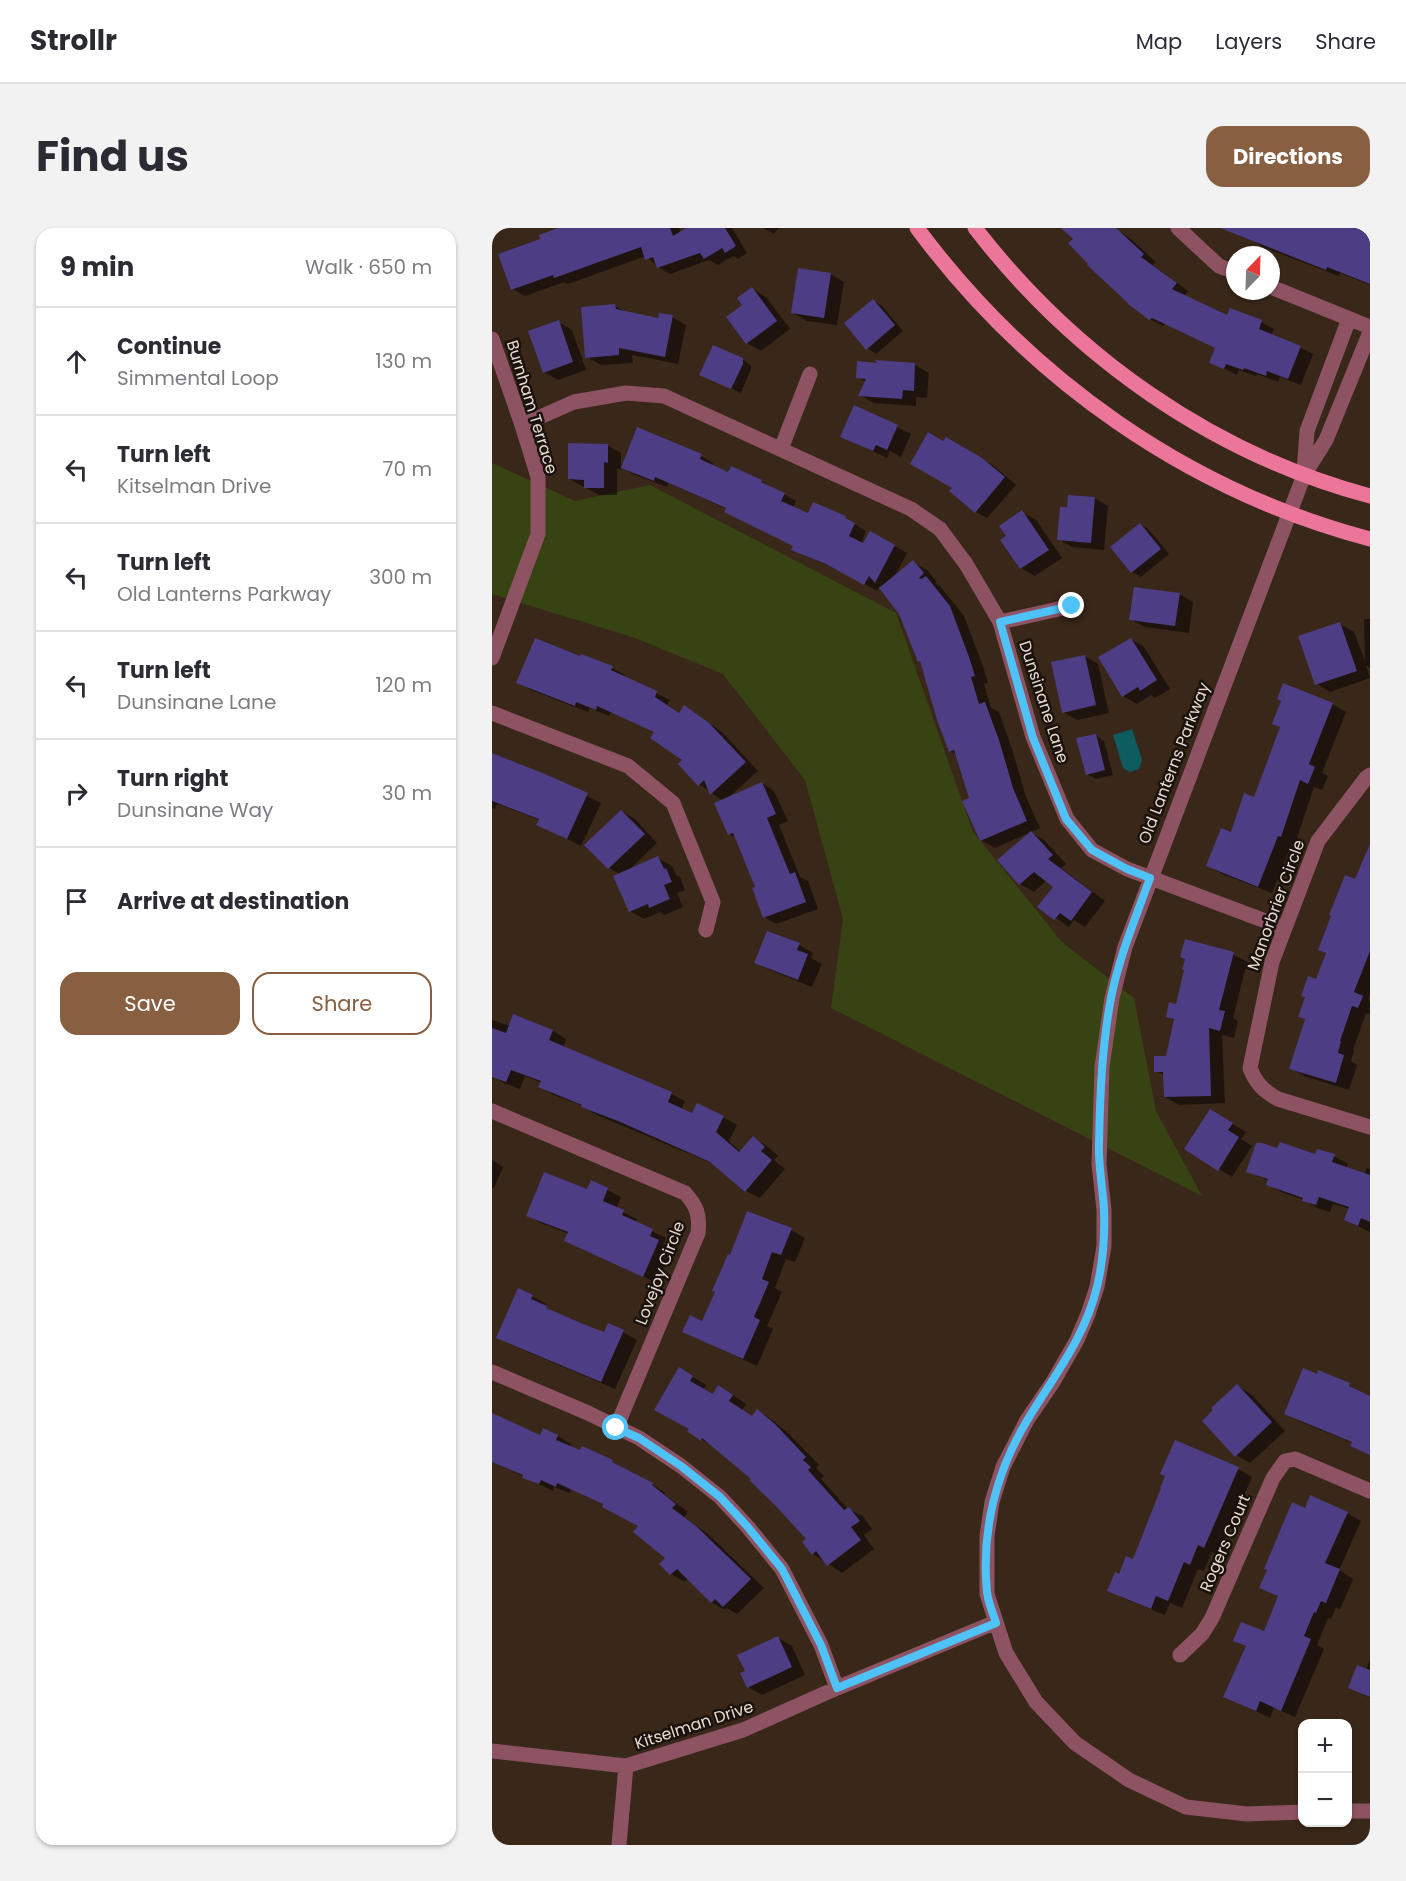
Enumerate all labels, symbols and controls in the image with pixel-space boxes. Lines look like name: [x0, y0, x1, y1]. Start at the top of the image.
text: Strollr: [30, 21, 117, 60]
text: Map: [1136, 27, 1182, 56]
text: Layers: [1215, 27, 1282, 56]
text: Share: [1315, 27, 1376, 56]
button: Directions: [1206, 126, 1370, 187]
text: Find us: [36, 127, 189, 186]
north arrow: [1226, 246, 1280, 300]
text: 9 min: [60, 249, 134, 285]
text: Walk · 650 m: [305, 253, 432, 281]
text: Continue: [117, 331, 221, 362]
street label: Burnham Terrace: [501, 337, 563, 477]
icon: ahead: [60, 345, 93, 378]
text: 130 m: [375, 347, 432, 375]
text: Simmental Loop: [117, 364, 279, 392]
text: Turn left: [117, 439, 211, 470]
icon: left: [60, 453, 93, 486]
text: 70 m: [383, 455, 432, 483]
text: Kitselman Drive: [117, 472, 271, 500]
text: Turn left: [117, 547, 211, 578]
icon: left: [60, 561, 93, 594]
text: 300 m: [369, 563, 432, 591]
text: Old Lanterns Parkway: [117, 580, 331, 608]
route end: [1058, 592, 1084, 618]
street label: Dunsinane Lane: [1013, 638, 1075, 766]
text: Turn left: [117, 655, 211, 686]
icon: left: [60, 669, 93, 702]
text: 120 m: [376, 671, 432, 699]
street label: Old Lanterns Parkway: [1133, 679, 1215, 847]
text: Dunsinane Lane: [117, 688, 276, 716]
text: Turn right: [117, 763, 228, 794]
icon: right: [60, 777, 93, 810]
text: 30 m: [382, 779, 432, 807]
text: Dunsinane Way: [117, 796, 273, 824]
street label: Manorbrier Circle: [1242, 836, 1310, 974]
icon: arrive: [60, 885, 93, 918]
text: Arrive at destination: [117, 886, 349, 917]
button: Save: [60, 972, 240, 1035]
button: Share: [252, 972, 432, 1035]
street label: Lovejoy Circle: [630, 1218, 690, 1328]
route start: [602, 1414, 628, 1440]
street label: Rogers Court: [1194, 1491, 1256, 1595]
street label: Kitselman Drive: [632, 1695, 756, 1755]
map controls: [1298, 1719, 1352, 1827]
button: +: [1298, 1719, 1352, 1773]
button: −: [1298, 1773, 1352, 1827]

